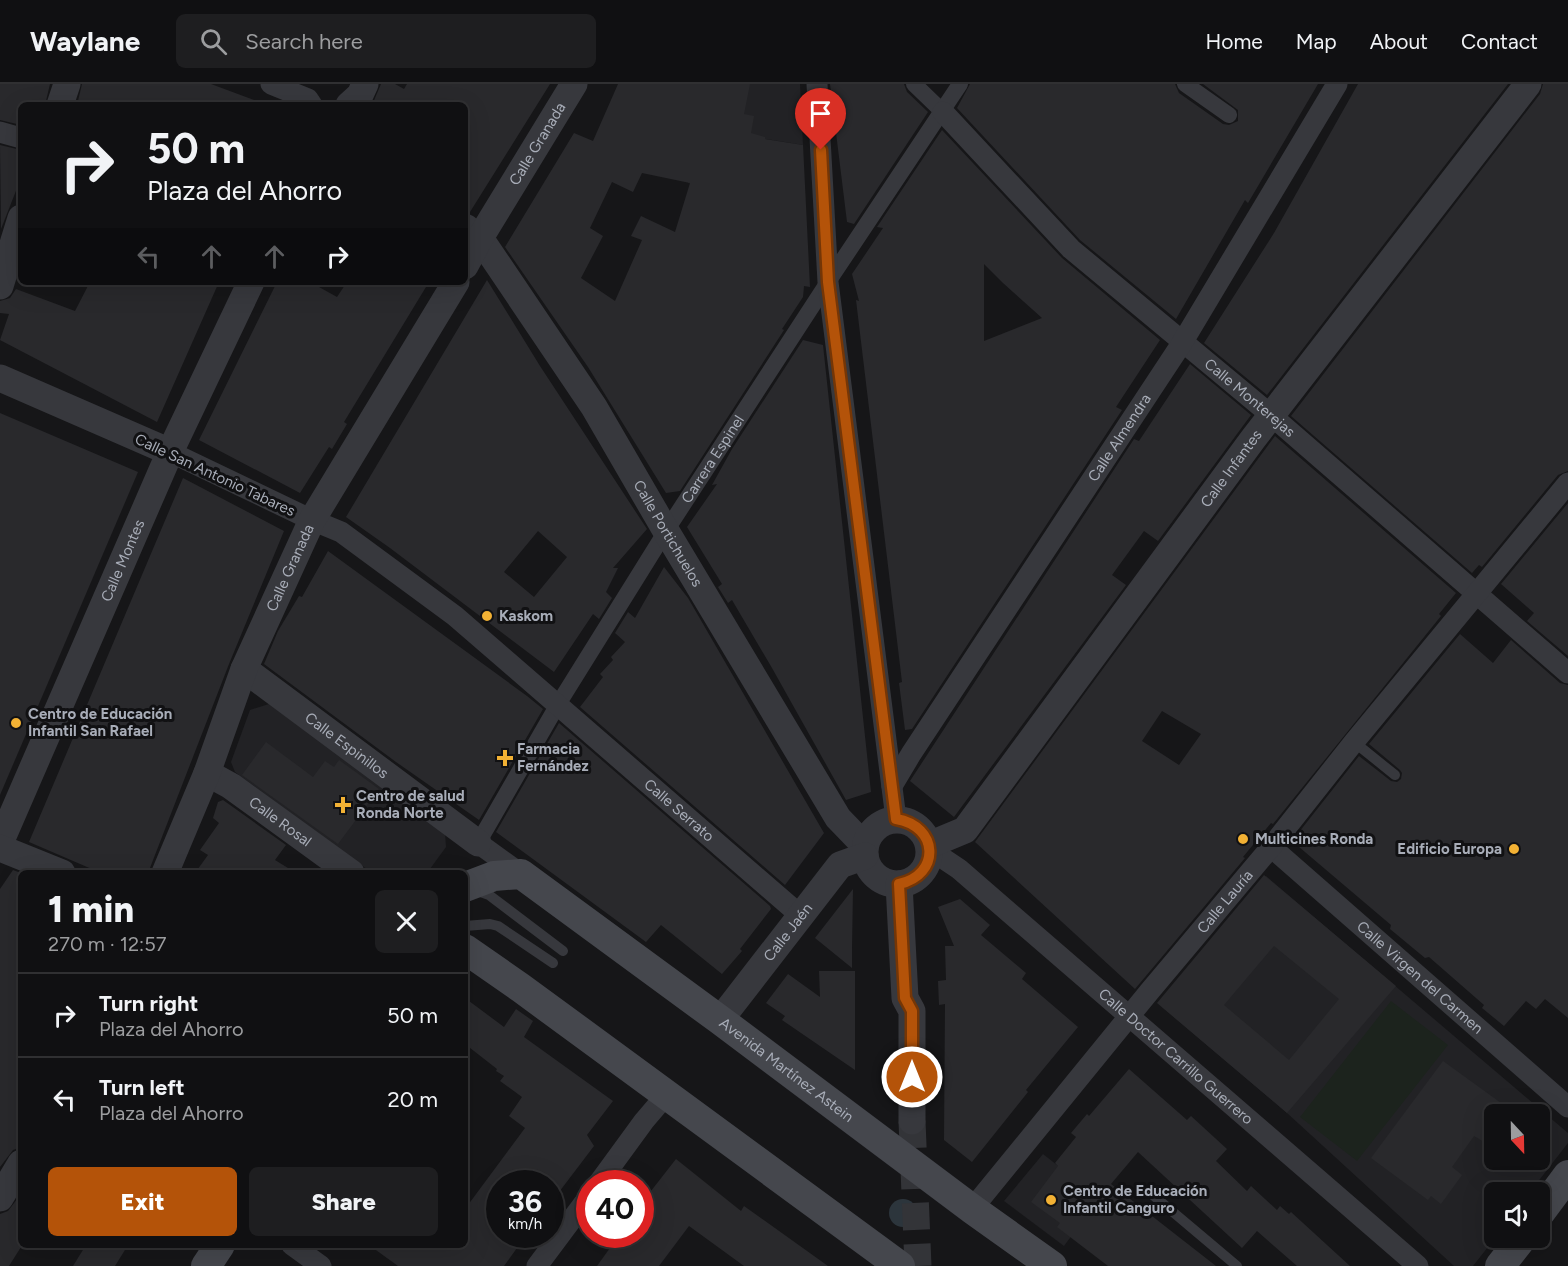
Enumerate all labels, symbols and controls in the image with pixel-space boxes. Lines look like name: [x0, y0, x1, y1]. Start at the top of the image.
search box: [176, 14, 596, 68]
text: Waylane: [30, 24, 140, 58]
icon: search: [197, 25, 230, 58]
text: Search here: [245, 28, 363, 55]
text: Home: [1206, 29, 1263, 54]
text: Map: [1296, 29, 1337, 54]
text: About: [1370, 29, 1428, 54]
text: Contact: [1461, 29, 1538, 54]
pin: [795, 88, 846, 150]
icon: arrive: [804, 97, 837, 130]
street label: Calle Granada: [505, 99, 570, 189]
text: 50 m: [147, 123, 245, 174]
icon: right: [48, 126, 126, 204]
text: Plaza del Ahorro: [147, 174, 342, 207]
icon: left: [132, 240, 165, 273]
icon: ahead: [195, 240, 228, 273]
icon: ahead: [258, 240, 291, 273]
icon: right: [321, 240, 354, 273]
street label: Calle Monterejas: [1201, 355, 1299, 441]
street label: Calle Almendra: [1084, 391, 1155, 485]
street label: Carrera Espinel: [678, 412, 748, 507]
street label: Calle Infantes: [1197, 426, 1266, 511]
street label: Calle San Antonio Tabares: [132, 430, 298, 520]
street label: Calle Portichuelos: [630, 477, 706, 590]
street label: Calle Montes: [97, 517, 149, 604]
street label: Calle Granada: [263, 522, 318, 614]
place label: Kaskom: [499, 607, 553, 625]
marker: Kaskom: [480, 609, 494, 623]
place label: Centro de Educación Infantil San Rafael: [28, 705, 172, 740]
street label: Calle Espinillos: [301, 708, 392, 782]
marker: Centro de Educación Infantil San Rafael: [9, 716, 23, 730]
place label: Farmacia Fernández: [517, 740, 589, 775]
marker: Farmacia Fernández: [498, 751, 512, 765]
street label: Calle Serrato: [640, 775, 718, 846]
place label: Centro de salud Ronda Norte: [356, 787, 465, 822]
street label: Calle Rosal: [245, 793, 315, 850]
marker: Centro de salud Ronda Norte: [334, 796, 352, 814]
place label: Multicines Ronda: [1255, 830, 1373, 848]
marker: Multicines Ronda: [1236, 832, 1250, 846]
place label: Edificio Europa: [1397, 840, 1502, 858]
marker: Edificio Europa: [1507, 842, 1521, 856]
street label: Calle Lauría: [1193, 866, 1257, 937]
text: 1 min: [48, 888, 134, 931]
button: close: [375, 890, 438, 953]
street label: Calle Jaén: [760, 899, 816, 965]
street label: Calle Virgen del Carmen: [1353, 917, 1487, 1038]
text: 270 m · 12:57: [48, 932, 166, 956]
street label: Calle Doctor Carrillo Guerrero: [1095, 985, 1257, 1129]
text: Turn right: [99, 990, 198, 1017]
icon: right: [48, 999, 81, 1032]
text: 50 m: [387, 1002, 438, 1029]
street label: Avenida Martínez Astein: [716, 1014, 857, 1126]
text: Plaza del Ahorro: [99, 1017, 244, 1041]
position arrow: [880, 1045, 944, 1109]
text: Turn left: [99, 1074, 185, 1101]
icon: left: [48, 1083, 81, 1116]
text: 20 m: [387, 1086, 438, 1113]
text: Plaza del Ahorro: [99, 1101, 244, 1125]
north arrow: [1484, 1104, 1550, 1170]
map controls: [1484, 1104, 1550, 1248]
button: Exit: [48, 1167, 237, 1236]
button: Share: [249, 1167, 438, 1236]
speed limit sign: 40: [576, 1170, 654, 1248]
place label: Centro de Educación Infantil Canguro: [1063, 1182, 1207, 1217]
button: sound: [1484, 1182, 1550, 1248]
text: 36: [508, 1183, 542, 1220]
marker: Centro de Educación Infantil Canguro: [1044, 1193, 1058, 1207]
text: km/h: [508, 1215, 542, 1233]

